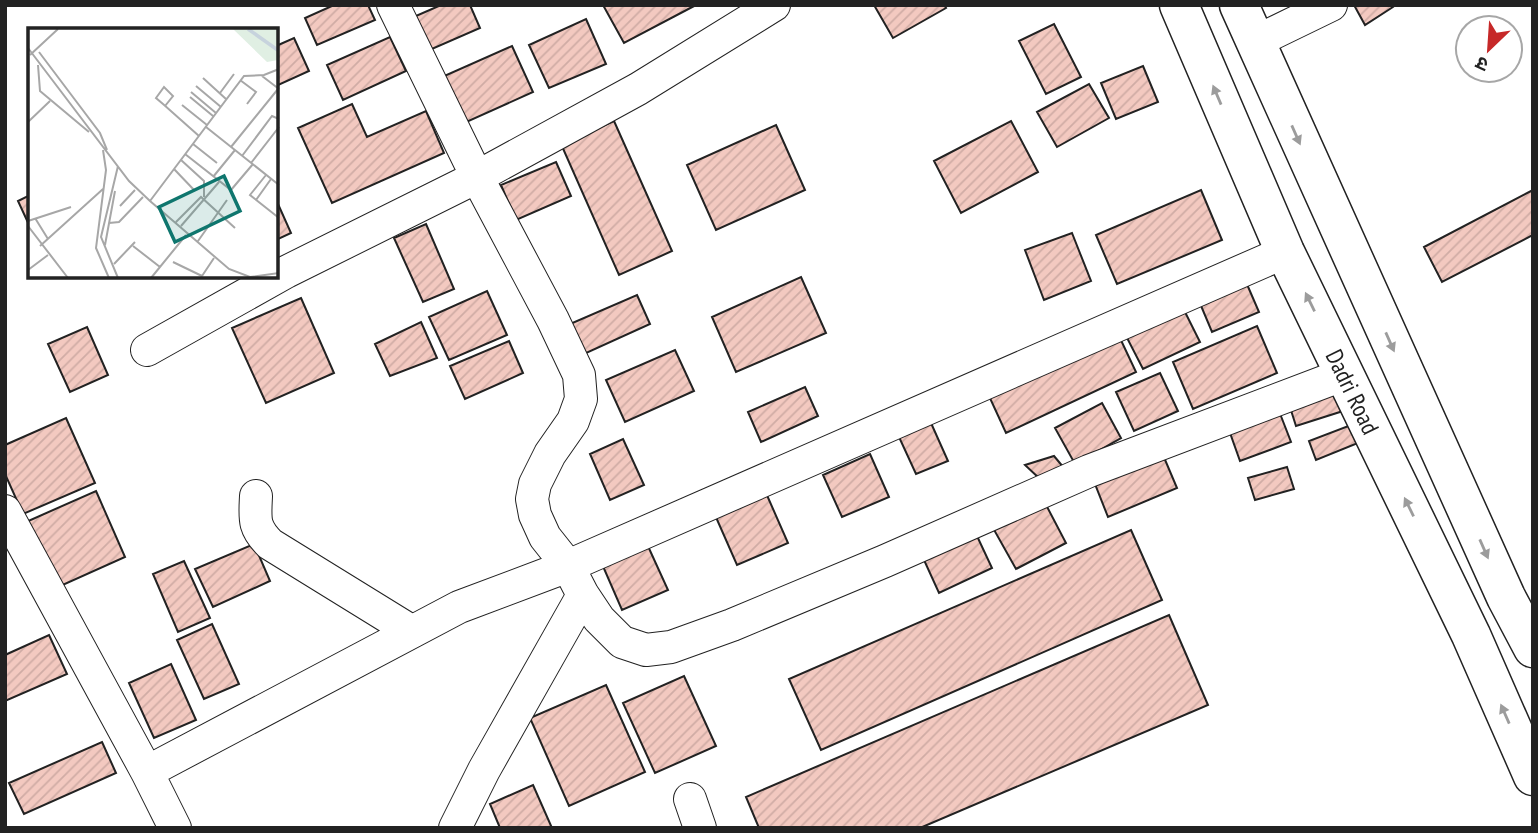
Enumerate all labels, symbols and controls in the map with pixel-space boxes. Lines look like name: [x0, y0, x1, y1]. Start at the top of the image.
north arrow: [1454, 14, 1524, 84]
inset map: [28, 28, 278, 278]
text: उ: [1471, 51, 1492, 78]
one-way arrow: [1211, 85, 1223, 105]
one-way arrow: [1290, 125, 1302, 145]
one-way arrow: [1305, 292, 1317, 312]
one-way arrow: [1384, 332, 1396, 352]
street label: Dadri Road: [1319, 344, 1387, 439]
one-way arrow: [1404, 497, 1415, 517]
one-way arrow: [1478, 539, 1490, 559]
one-way arrow: [1499, 703, 1510, 724]

